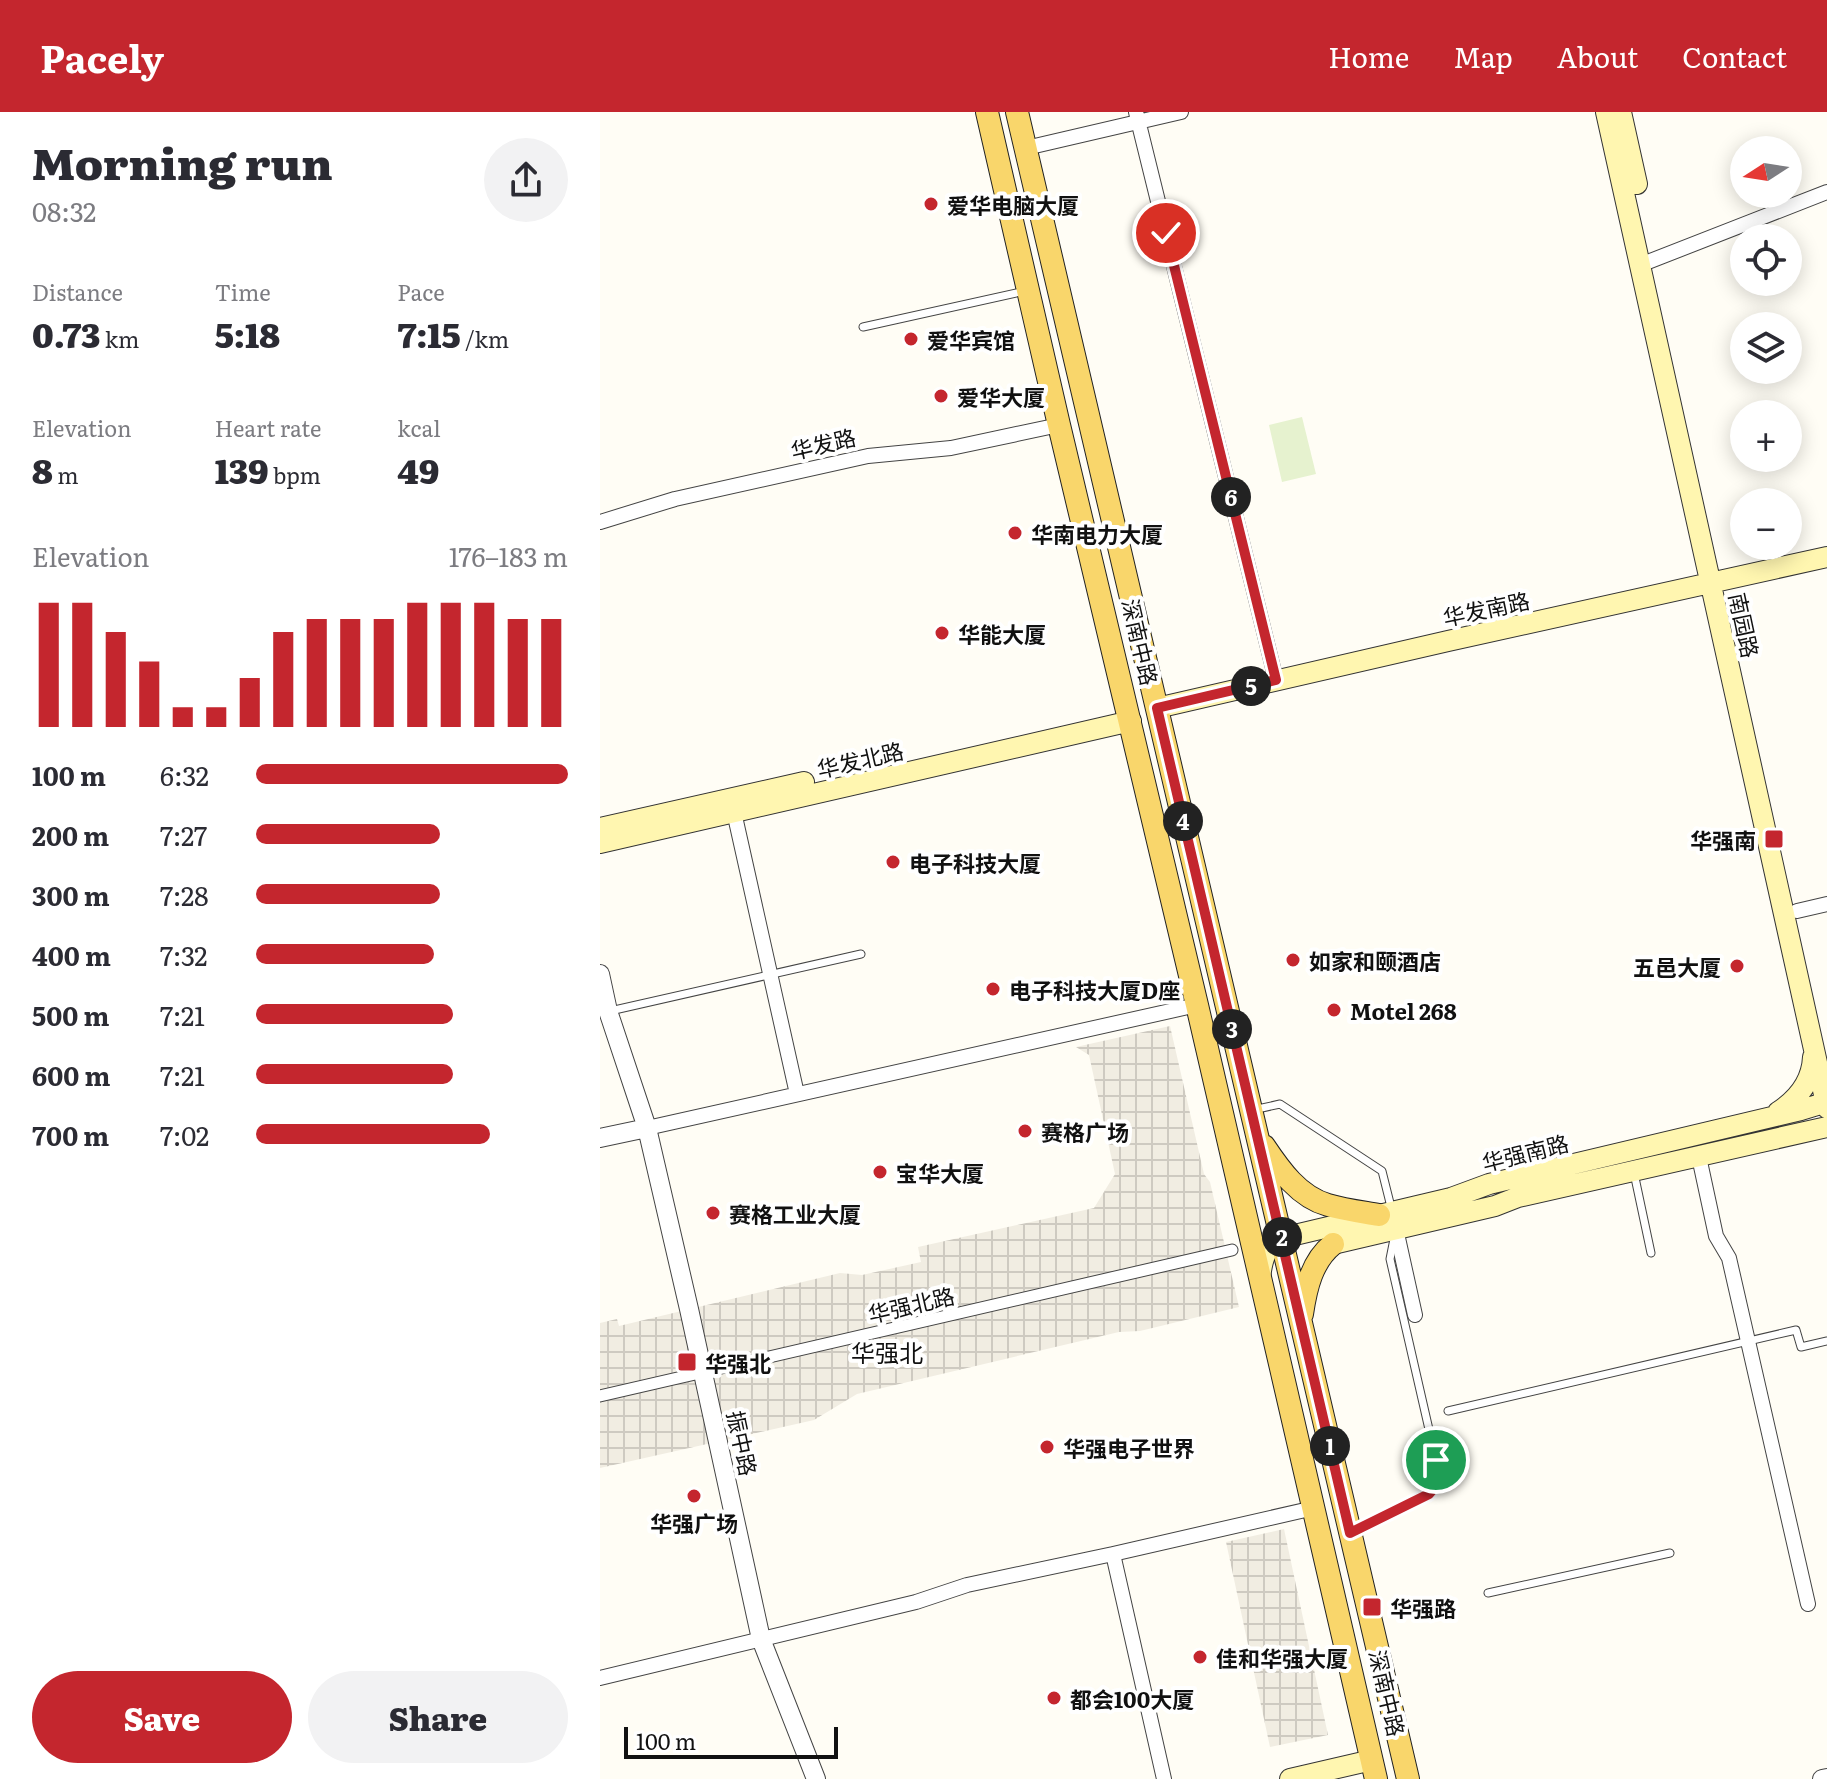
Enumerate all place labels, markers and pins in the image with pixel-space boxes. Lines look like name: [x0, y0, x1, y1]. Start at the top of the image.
place label: 爱华电脑大厦: [947, 188, 1079, 221]
marker: 爱华电脑大厦: [922, 195, 940, 213]
pin: [1132, 199, 1200, 267]
place label: 爱华宾馆: [927, 323, 1015, 356]
marker: 爱华宾馆: [902, 330, 920, 348]
place label: 爱华大厦: [957, 380, 1045, 413]
marker: 爱华大厦: [932, 387, 950, 405]
pin: 6: [1211, 477, 1251, 517]
place label: 华南电力大厦: [1031, 517, 1163, 550]
marker: 华南电力大厦: [1006, 524, 1024, 542]
place label: 华能大厦: [958, 617, 1046, 650]
marker: 华能大厦: [933, 624, 951, 642]
pin: 5: [1231, 666, 1271, 706]
pin: 4: [1163, 801, 1203, 841]
place label: 华强南: [1690, 823, 1756, 856]
marker: 华强南: [1763, 828, 1785, 850]
place label: 电子科技大厦: [909, 846, 1041, 879]
marker: 电子科技大厦: [884, 853, 902, 871]
place label: 如家和颐酒店: [1309, 944, 1441, 977]
place label: 五邑大厦: [1633, 950, 1721, 983]
marker: 如家和颐酒店: [1284, 951, 1302, 969]
marker: 五邑大厦: [1728, 957, 1746, 975]
place label: 电子科技大厦D座: [1009, 973, 1180, 1006]
marker: 电子科技大厦D座: [984, 980, 1002, 998]
place label: Motel 268: [1350, 994, 1457, 1027]
marker: Motel 268: [1325, 1001, 1343, 1019]
pin: 3: [1212, 1009, 1252, 1049]
place label: 赛格广场: [1041, 1115, 1129, 1148]
marker: 赛格广场: [1016, 1122, 1034, 1140]
place label: 宝华大厦: [896, 1156, 984, 1189]
marker: 宝华大厦: [871, 1163, 889, 1181]
place label: 赛格工业大厦: [729, 1197, 861, 1230]
marker: 赛格工业大厦: [704, 1204, 722, 1222]
pin: 2: [1262, 1217, 1302, 1257]
place label: 华强北: [705, 1346, 771, 1379]
marker: 华强北: [676, 1351, 698, 1373]
pin: 1: [1310, 1426, 1350, 1466]
pin: [1402, 1426, 1470, 1494]
place label: 华强电子世界: [1063, 1431, 1195, 1464]
marker: 华强电子世界: [1038, 1438, 1056, 1456]
marker: 华强广场: [685, 1487, 703, 1505]
place label: 华强广场: [650, 1506, 738, 1539]
place label: 华强路: [1390, 1591, 1456, 1624]
marker: 华强路: [1361, 1596, 1383, 1618]
place label: 佳和华强大厦: [1216, 1641, 1348, 1674]
marker: 佳和华强大厦: [1191, 1648, 1209, 1666]
place label: 都会100大厦: [1070, 1682, 1194, 1715]
marker: 都会100大厦: [1045, 1689, 1063, 1707]

